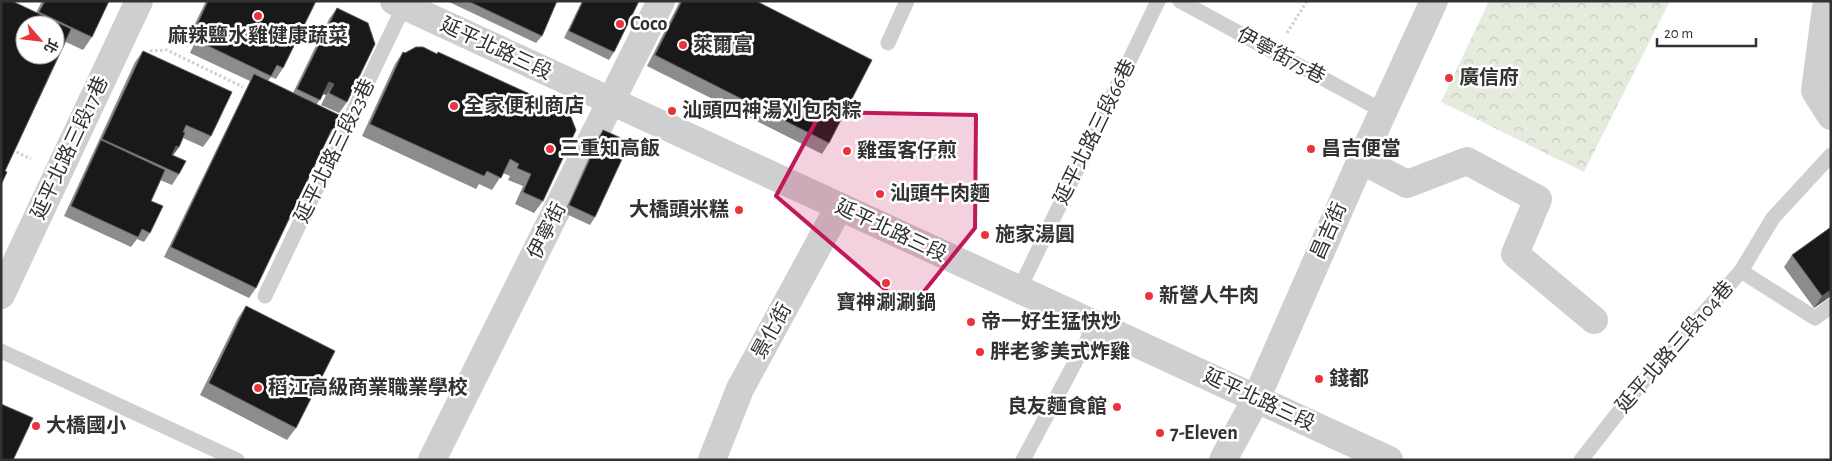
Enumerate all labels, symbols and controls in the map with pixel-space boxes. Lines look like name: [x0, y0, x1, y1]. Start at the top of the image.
marker: 麻辣鹽水雞健康蔬菜: [252, 10, 264, 22]
street label: 延平北路三段: [437, 14, 555, 83]
place label: Coco: [630, 14, 668, 34]
north arrow: [15, 15, 65, 65]
scale bar: [1657, 15, 1756, 47]
marker: Coco: [614, 18, 626, 30]
place label: 麻辣鹽水雞健康蔬菜: [168, 24, 348, 46]
street label: 伊寧街75巷: [1234, 24, 1329, 88]
text: 20 m: [1664, 26, 1693, 41]
place label: 萊爾富: [693, 33, 753, 55]
text: 北: [41, 36, 61, 56]
marker: 萊爾富: [677, 39, 689, 51]
street label: 延平北路三段66巷: [1050, 56, 1139, 208]
place label: 廣信府: [1459, 66, 1519, 88]
marker: 廣信府: [1443, 72, 1455, 84]
street label: 延平北路三段17巷: [27, 73, 112, 223]
street label: 延平北路三段23巷: [291, 75, 378, 226]
place label: 全家便利商店: [464, 94, 584, 116]
place label: 汕頭四神湯刈包肉粽: [682, 99, 862, 121]
marker: 全家便利商店: [448, 100, 460, 112]
marker: 汕頭四神湯刈包肉粽: [666, 105, 678, 117]
place label: 三重知高飯: [560, 137, 660, 159]
place label: 昌吉便當: [1321, 138, 1401, 159]
place label: 雞蛋客仔煎: [857, 139, 957, 161]
marker: 三重知高飯: [544, 143, 556, 155]
marker: 昌吉便當: [1305, 143, 1317, 155]
marker: 雞蛋客仔煎: [841, 145, 853, 157]
place label: 汕頭牛肉麵: [890, 182, 990, 204]
marker: 汕頭牛肉麵: [874, 188, 886, 200]
street label: 延平北路三段: [832, 196, 950, 265]
place label: 大橋頭米糕: [629, 198, 729, 220]
street label: 伊寧街: [524, 199, 570, 262]
street label: 昌吉街: [1307, 199, 1350, 262]
marker: 大橋頭米糕: [733, 204, 745, 216]
place label: 施家湯圓: [995, 223, 1075, 245]
marker: 施家湯圓: [979, 229, 991, 241]
marker: 寶神涮涮鍋: [880, 277, 892, 289]
street label: 延平北路三段104巷: [1612, 277, 1737, 417]
place label: 新營人牛肉: [1159, 284, 1259, 306]
marker: 新營人牛肉: [1143, 290, 1155, 302]
place label: 寶神涮涮鍋: [836, 291, 936, 313]
street label: 景化街: [748, 299, 795, 362]
place label: 帝一好生猛快炒: [981, 310, 1121, 332]
marker: 帝一好生猛快炒: [965, 316, 977, 328]
place label: 胖老爹美式炸雞: [990, 340, 1130, 362]
marker: 胖老爹美式炸雞: [974, 346, 986, 358]
street label: 延平北路三段: [1200, 365, 1318, 434]
place label: 錢都: [1329, 367, 1369, 389]
marker: 錢都: [1313, 373, 1325, 385]
place label: 稻江高級商業職業學校: [268, 376, 468, 398]
marker: 稻江高級商業職業學校: [252, 382, 264, 394]
place label: 良友麵食館: [1007, 395, 1107, 417]
marker: 良友麵食館: [1111, 401, 1123, 413]
place label: 大橋國小: [46, 415, 126, 436]
marker: 大橋國小: [30, 420, 42, 432]
place label: 7-Eleven: [1170, 423, 1238, 443]
marker: 7-Eleven: [1154, 427, 1166, 439]

